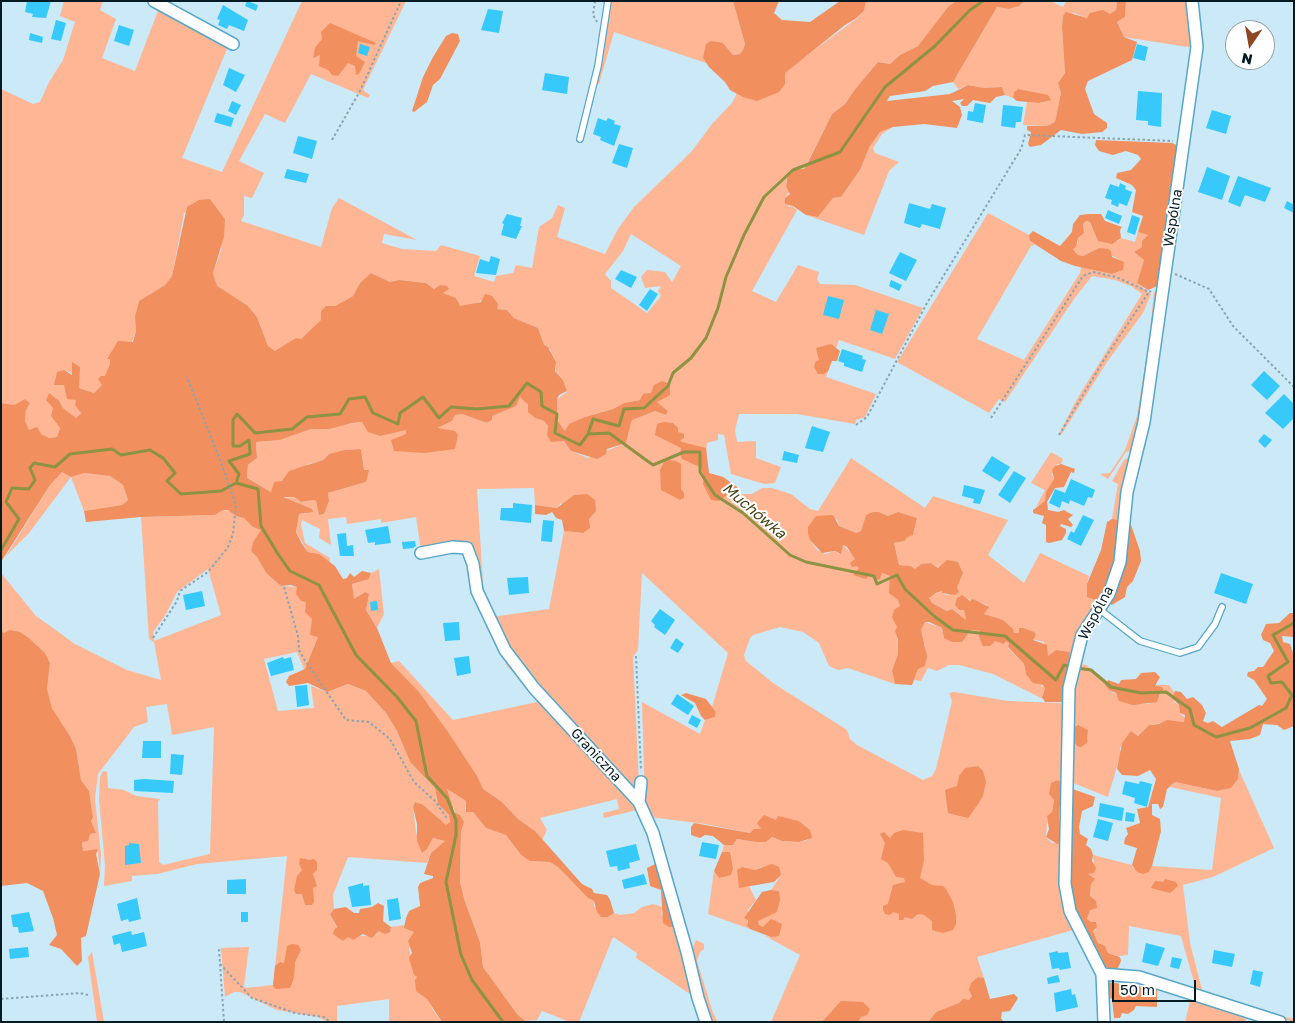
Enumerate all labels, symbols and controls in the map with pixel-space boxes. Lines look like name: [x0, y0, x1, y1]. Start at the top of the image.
north arrow: [1225, 20, 1275, 70]
text: N: [1240, 50, 1254, 69]
street label: Wspólna: [1160, 188, 1186, 248]
water label: Muchówka: [719, 479, 789, 543]
street label: Wspólna: [1075, 583, 1117, 643]
street label: Graniczna: [567, 725, 625, 785]
scale bar: [1115, 970, 1199, 1002]
text: 50 m: [1120, 980, 1155, 998]

